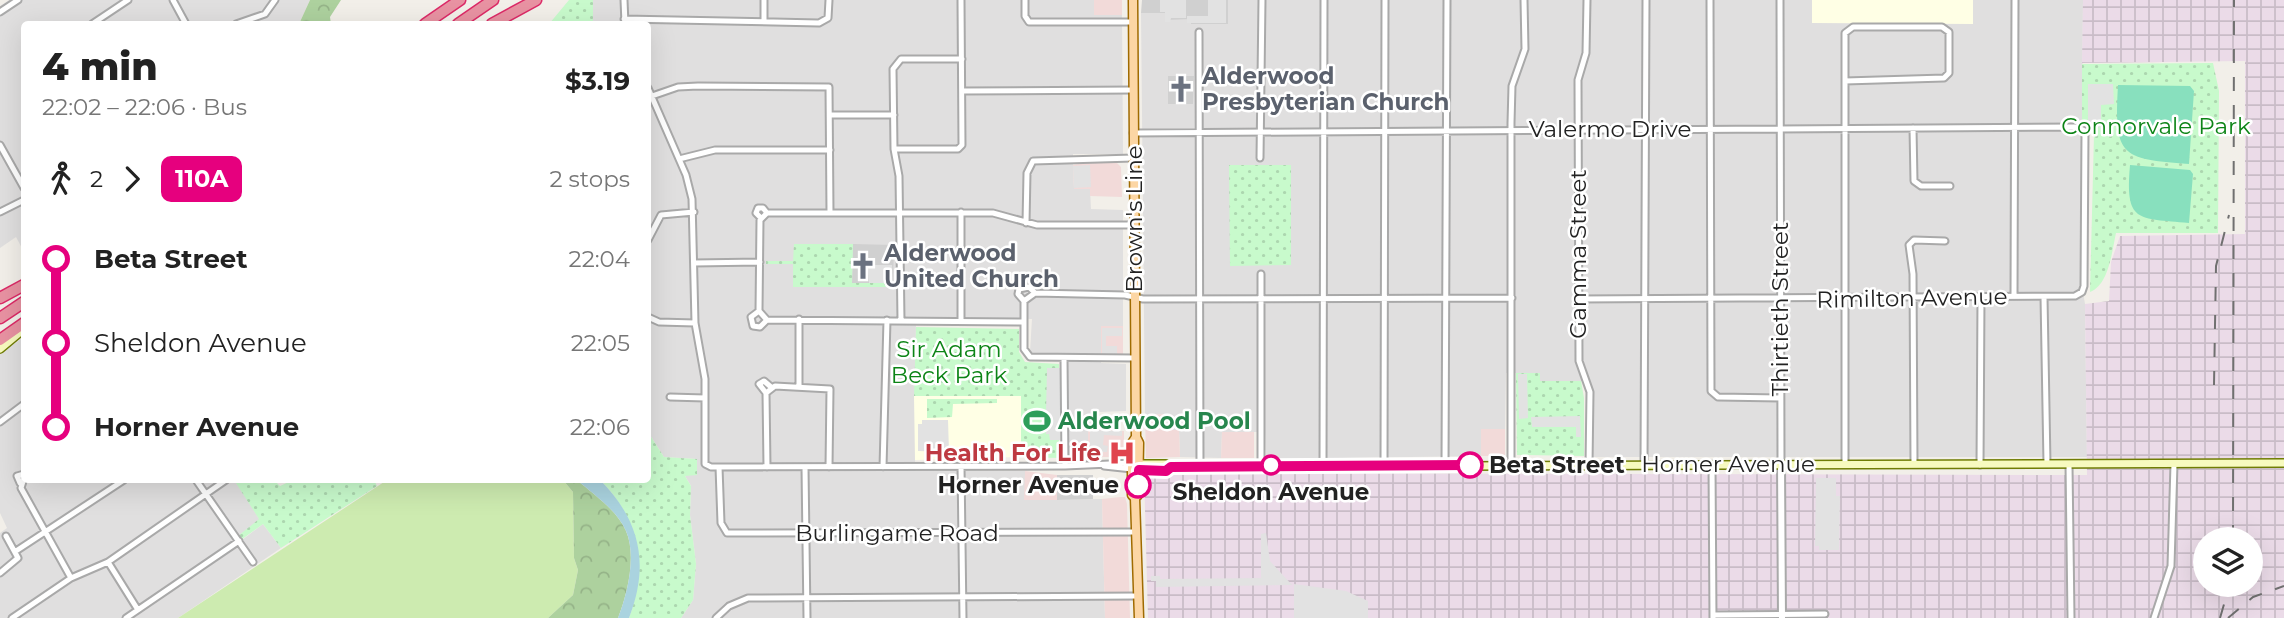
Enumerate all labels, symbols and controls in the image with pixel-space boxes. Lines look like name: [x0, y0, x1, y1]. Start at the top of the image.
text: 4 min: [42, 43, 158, 90]
place label: Alderwood Presbyterian Church: [1201, 62, 1449, 116]
text: $3.19: [565, 65, 630, 97]
church icon: Alderwood Presbyterian Church: [1166, 74, 1196, 104]
text: 22:02 – 22:06 · Bus: [42, 93, 247, 121]
park label: Connorvale Park: [2061, 112, 2251, 140]
street label: Valermo Drive: [1529, 115, 1691, 143]
street label: Brown's Line: [1120, 145, 1148, 293]
icon: walk: [42, 160, 80, 198]
icon: forward: [113, 160, 151, 198]
text: 110A: [175, 164, 228, 193]
text: 2: [90, 165, 103, 193]
text: 2 stops: [550, 165, 630, 193]
street label: Gamma Street: [1564, 169, 1592, 339]
street label: Thirtieth Street: [1766, 222, 1794, 396]
place label: Alderwood United Church: [883, 239, 1059, 293]
text: Beta Street: [94, 243, 248, 275]
text: 22:04: [569, 245, 630, 273]
church icon: Alderwood United Church: [848, 251, 878, 281]
street label: Rimilton Avenue: [1816, 282, 2008, 314]
text: Sheldon Avenue: [94, 327, 307, 359]
text: 22:05: [571, 329, 630, 357]
park label: Sir Adam Beck Park: [891, 335, 1007, 389]
sports icon: Alderwood Pool: [1022, 406, 1052, 436]
place label: Alderwood Pool: [1057, 407, 1251, 435]
text: Horner Avenue: [94, 411, 299, 443]
text: 22:06: [570, 413, 630, 441]
hospital icon: Health For Life: [1107, 438, 1137, 468]
place label: Health For Life: [925, 439, 1101, 467]
street label: Horner Avenue: [1641, 450, 1815, 478]
place label: Beta Street: [1489, 451, 1625, 479]
marker: Beta Street: [1457, 452, 1483, 478]
marker: Sheldon Avenue: [1261, 455, 1281, 475]
place label: Horner Avenue: [938, 471, 1119, 499]
marker: Horner Avenue: [1125, 472, 1151, 498]
place label: Sheldon Avenue: [1173, 478, 1369, 506]
street label: Burlingame Road: [795, 519, 999, 547]
map controls: [2193, 527, 2263, 597]
button: layers: [2193, 527, 2263, 597]

